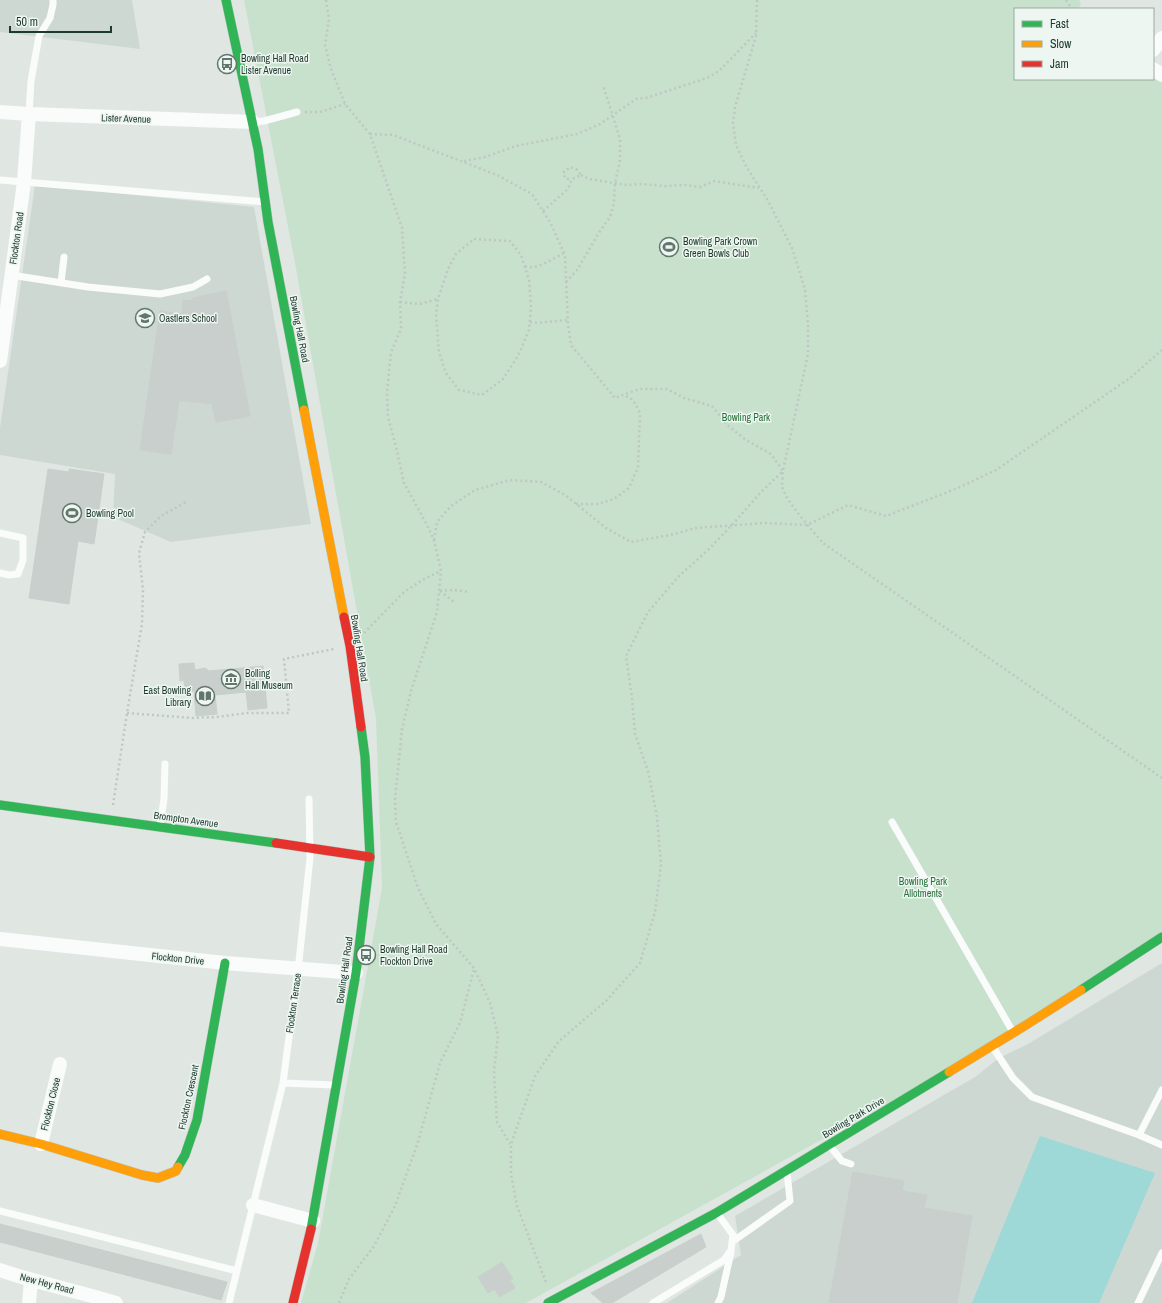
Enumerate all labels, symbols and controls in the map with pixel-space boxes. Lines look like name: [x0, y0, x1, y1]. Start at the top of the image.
scale bar: [10, 8, 111, 34]
legend: [1014, 8, 1154, 80]
text: 50 m: [16, 14, 38, 30]
text: Fast: [1050, 16, 1069, 32]
text: Slow: [1050, 36, 1072, 52]
place label: Bowling Hall Road Lister Avenue: [241, 52, 308, 77]
bus stop icon: Bowling Hall Road Lister Avenue: [216, 53, 238, 75]
text: Jam: [1050, 56, 1069, 72]
street label: Lister Avenue: [101, 111, 152, 126]
street label: Flockton Road: [6, 211, 27, 265]
place label: Bowling Park Crown Green Bowls Club: [683, 235, 757, 260]
sports icon: Bowling Park Crown Green Bowls Club: [658, 236, 680, 258]
street label: Bowling Hall Road: [287, 295, 312, 363]
school or university icon: Oastlers School: [134, 307, 156, 329]
place label: Oastlers School: [159, 312, 217, 325]
park label: Bowling Park: [722, 411, 771, 424]
sports icon: Bowling Pool: [61, 502, 83, 524]
place label: Bowling Pool: [86, 507, 134, 520]
street label: Bowling Hall Road: [348, 614, 371, 682]
place label: Bolling Hall Museum: [245, 667, 293, 692]
museum icon: Bolling Hall Museum: [220, 668, 242, 690]
place label: East Bowling Library: [143, 684, 192, 709]
library icon: East Bowling Library: [194, 685, 216, 707]
street label: Brompton Avenue: [153, 809, 219, 831]
park label: Bowling Park Allotments: [899, 875, 948, 900]
street label: Bowling Hall Road: [333, 936, 356, 1004]
place label: Bowling Hall Road Flockton Drive: [380, 943, 447, 968]
bus stop icon: Bowling Hall Road Flockton Drive: [355, 944, 377, 966]
street label: Flockton Drive: [151, 949, 205, 968]
street label: Flockton Terrace: [283, 972, 304, 1034]
street label: Flockton Crescent: [175, 1063, 202, 1131]
street label: Flockton Close: [38, 1076, 63, 1132]
street label: Bowling Park Drive: [820, 1094, 887, 1141]
street label: New Hey Road: [19, 1270, 75, 1297]

